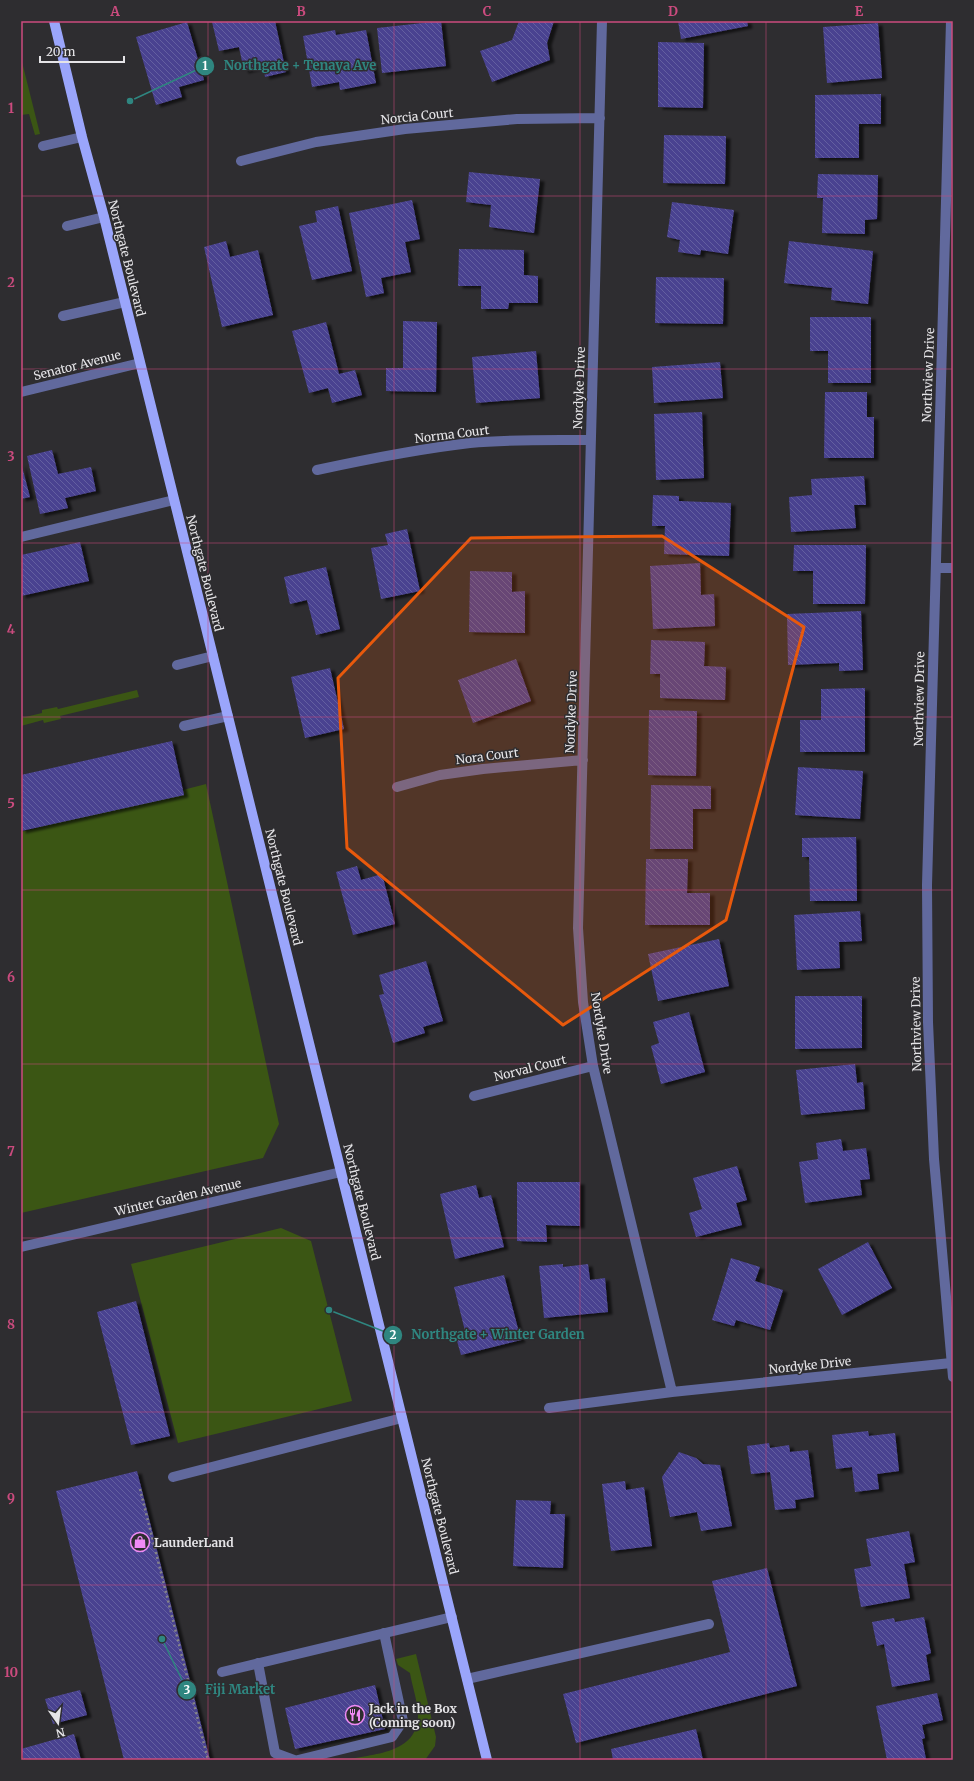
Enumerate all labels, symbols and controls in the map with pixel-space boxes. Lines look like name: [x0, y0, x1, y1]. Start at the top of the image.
text: A: [109, 3, 120, 20]
text: B: [296, 3, 306, 20]
text: C: [483, 3, 492, 20]
text: D: [668, 3, 678, 20]
text: E: [855, 3, 864, 20]
scale bar: [40, 38, 124, 64]
text: 20 m: [46, 44, 75, 59]
callout: Northgate + Tenaya Ave: [195, 53, 384, 78]
text: Northgate + Tenaya Ave: [224, 57, 376, 74]
text: 1: [202, 58, 208, 73]
text: 1: [8, 100, 14, 117]
street label: Norcia Court: [380, 105, 454, 127]
street label: Northgate Boulevard: [105, 198, 149, 318]
text: 2: [7, 274, 15, 291]
street label: Northview Drive: [919, 327, 937, 423]
street label: Nordyke Drive: [570, 346, 588, 430]
street label: Senator Avenue: [32, 347, 122, 383]
street label: Norma Court: [414, 422, 490, 446]
text: 3: [7, 448, 15, 465]
street label: Northgate Boulevard: [183, 513, 227, 633]
text: 4: [7, 621, 16, 638]
street label: Northview Drive: [911, 651, 927, 747]
street label: Nordyke Drive: [562, 670, 580, 754]
street label: Nora Court: [455, 745, 519, 767]
text: 5: [7, 795, 15, 812]
street label: Northgate Boulevard: [262, 827, 306, 947]
text: 6: [7, 969, 15, 986]
street label: Northview Drive: [908, 976, 924, 1072]
street label: Nordyke Drive: [588, 991, 616, 1075]
street label: Norval Court: [492, 1052, 568, 1084]
street label: Northgate Boulevard: [340, 1142, 384, 1262]
text: 7: [7, 1143, 15, 1160]
street label: Winter Garden Avenue: [112, 1175, 243, 1219]
text: 8: [7, 1316, 15, 1333]
callout: Northgate + Winter Garden: [383, 1322, 593, 1347]
text: Northgate + Winter Garden: [411, 1326, 585, 1343]
text: 2: [389, 1327, 397, 1342]
street label: Nordyke Drive: [768, 1353, 852, 1377]
street label: Northgate Boulevard: [418, 1456, 462, 1576]
text: 9: [7, 1490, 15, 1507]
shop icon: LaunderLand: [129, 1531, 151, 1553]
place label: LaunderLand: [154, 1535, 234, 1550]
text: 10: [4, 1664, 18, 1681]
callout: Fiji Market: [177, 1677, 284, 1702]
text: Fiji Market: [205, 1681, 276, 1698]
text: 3: [184, 1682, 191, 1697]
place label: Jack in the Box (Coming soon): [368, 1701, 458, 1730]
north arrow: [38, 1703, 78, 1743]
restaurant icon: Jack in the Box (Coming soon): [344, 1704, 366, 1726]
text: N: [54, 1725, 66, 1741]

